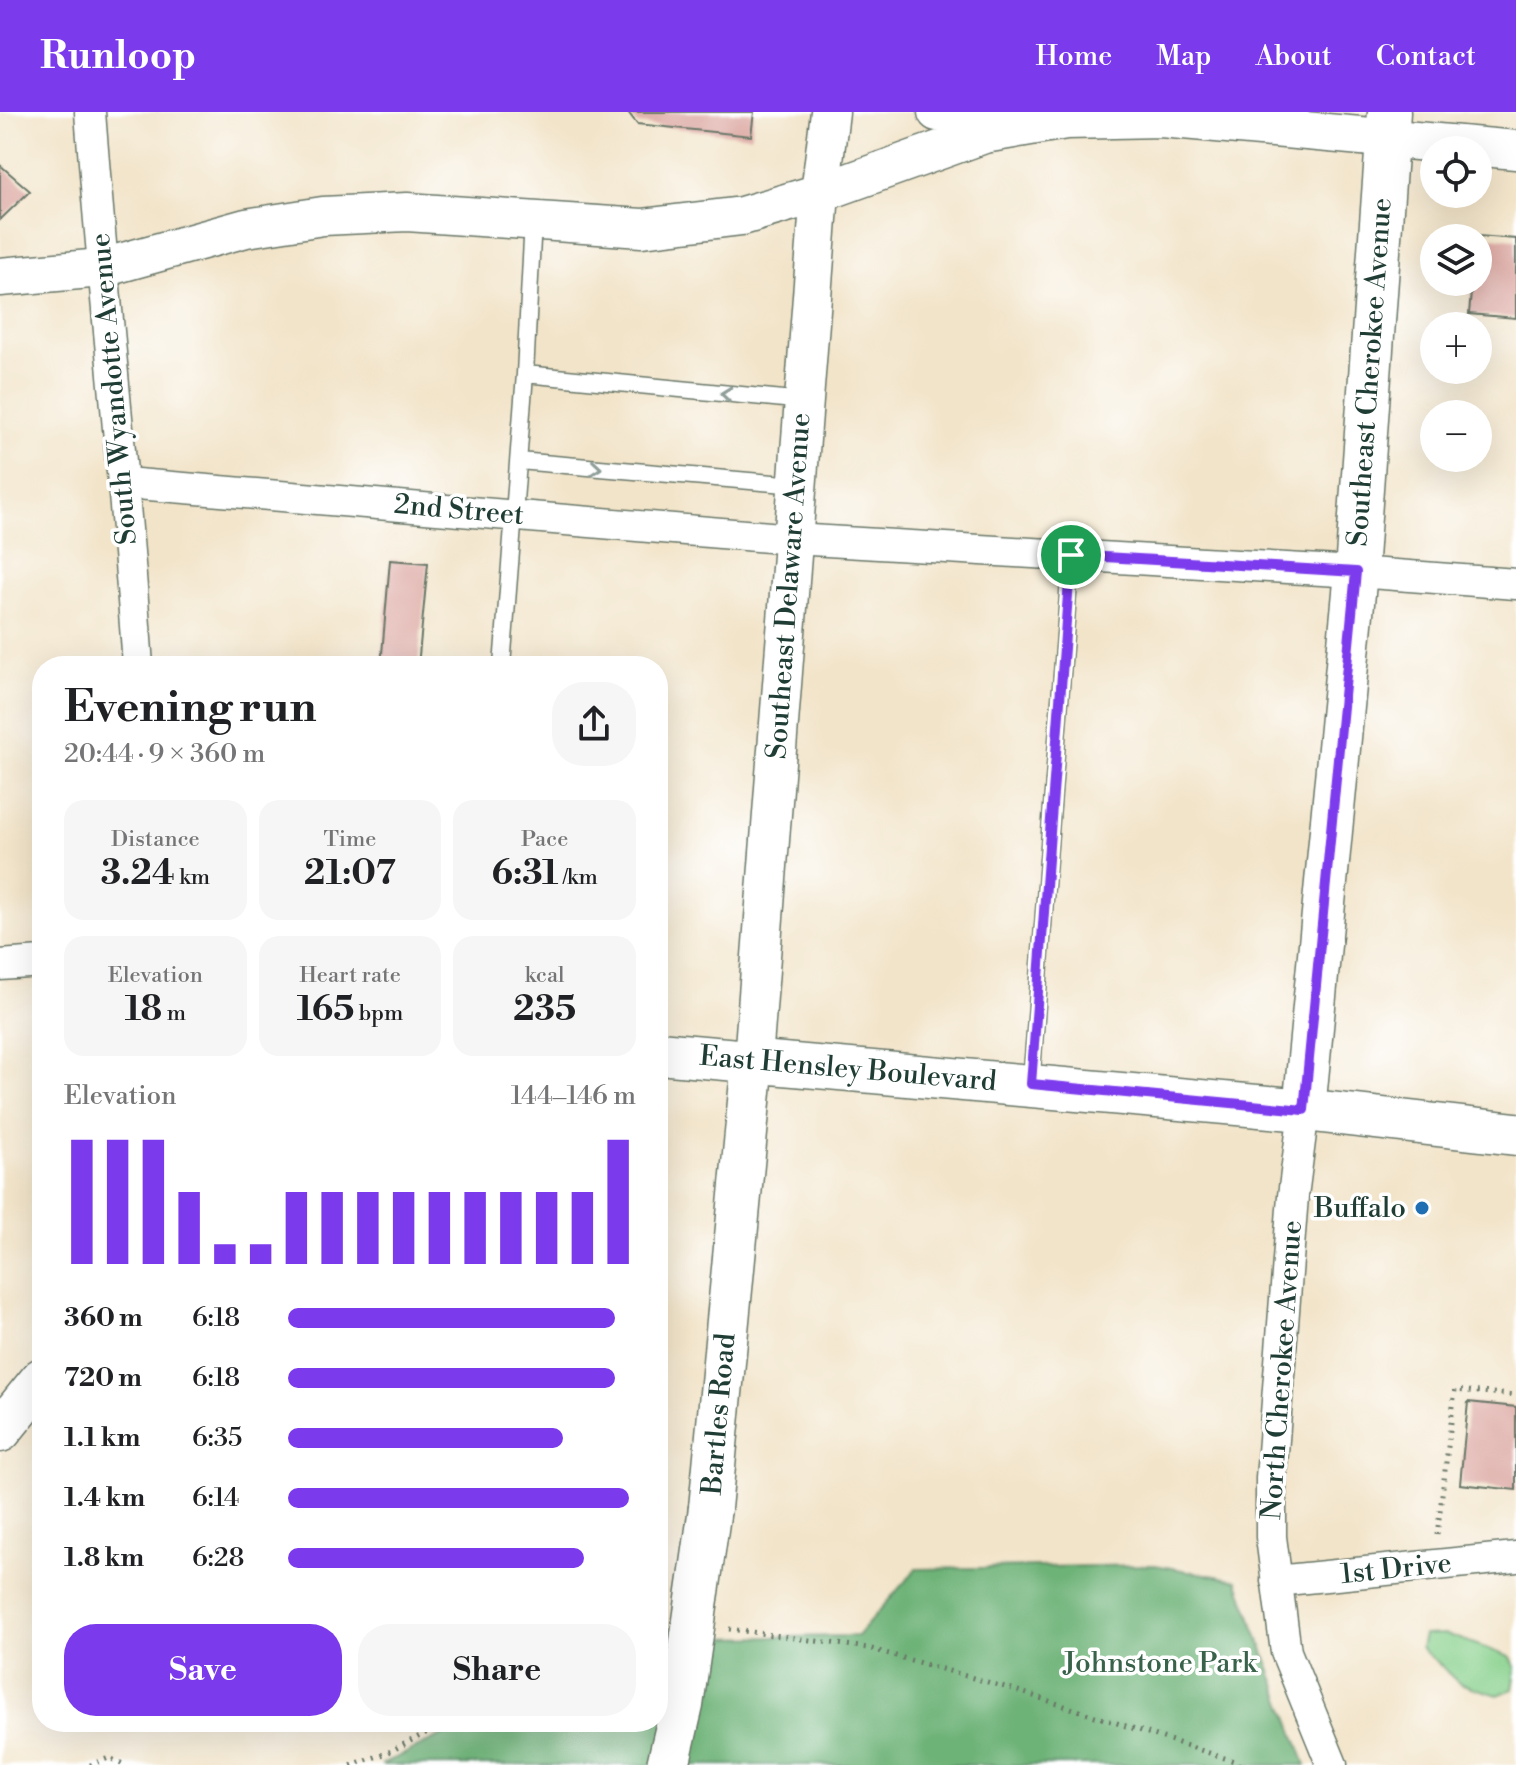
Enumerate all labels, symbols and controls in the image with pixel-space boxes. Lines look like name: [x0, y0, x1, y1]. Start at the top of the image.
text: Runloop: [40, 33, 196, 80]
text: Home: [1036, 39, 1112, 74]
text: Map: [1156, 39, 1211, 74]
text: About: [1255, 39, 1332, 74]
text: Contact: [1376, 39, 1476, 74]
map controls: [1420, 136, 1492, 472]
button: locate: [1420, 136, 1492, 208]
street label: Southeast Cherokee Avenue: [1340, 196, 1400, 548]
button: layers: [1420, 224, 1492, 296]
street label: South Wyandotte Avenue: [83, 232, 145, 546]
button: +: [1420, 312, 1492, 384]
one-way arrow: [719, 385, 732, 402]
button: −: [1420, 400, 1492, 472]
street label: Southeast Delaware Avenue: [759, 412, 819, 760]
one-way arrow: [590, 459, 603, 476]
street label: 2nd Street: [393, 487, 526, 533]
pin: [1037, 521, 1105, 589]
icon: arrive: [1049, 533, 1093, 577]
text: Evening run: [64, 680, 317, 735]
button: share: [552, 682, 636, 766]
text: 20:44 · 9 × 360 m: [64, 738, 265, 770]
text: Distance: [111, 826, 200, 853]
text: Time: [324, 826, 376, 853]
text: Pace: [521, 826, 568, 853]
text: 3.24: [101, 853, 175, 895]
text: 21:07: [304, 853, 396, 895]
text: 6:31: [492, 853, 558, 895]
text: km: [175, 864, 210, 891]
text: /km: [558, 864, 598, 891]
text: Elevation: [108, 962, 203, 989]
text: Heart rate: [299, 962, 401, 989]
text: kcal: [525, 962, 565, 989]
text: 18: [125, 989, 162, 1031]
text: 165: [297, 989, 354, 1031]
text: 235: [513, 989, 576, 1031]
text: m: [162, 1000, 186, 1027]
text: bpm: [354, 1000, 403, 1027]
street label: East Hensley Boulevard: [698, 1039, 998, 1099]
text: Elevation: [64, 1080, 177, 1112]
text: 144–146 m: [511, 1080, 636, 1112]
place label: Buffalo: [1313, 1191, 1406, 1226]
marker: Buffalo: [1413, 1199, 1431, 1217]
street label: North Cherokee Avenue: [1254, 1219, 1310, 1521]
text: 360 m: [64, 1302, 143, 1334]
text: 6:18: [192, 1302, 240, 1334]
street label: Bartles Road: [694, 1332, 744, 1497]
text: 720 m: [64, 1362, 142, 1394]
text: 6:18: [192, 1362, 240, 1394]
text: 1.1 km: [64, 1422, 140, 1454]
text: 6:35: [192, 1422, 242, 1454]
text: 1.4 km: [64, 1482, 145, 1514]
text: 6:14: [192, 1482, 239, 1514]
text: 1.8 km: [64, 1542, 144, 1574]
text: 6:28: [192, 1542, 244, 1574]
street label: 1st Drive: [1339, 1546, 1453, 1592]
button: Save: [64, 1624, 342, 1716]
button: Share: [358, 1624, 636, 1716]
park label: Johnstone Park: [1062, 1646, 1258, 1681]

